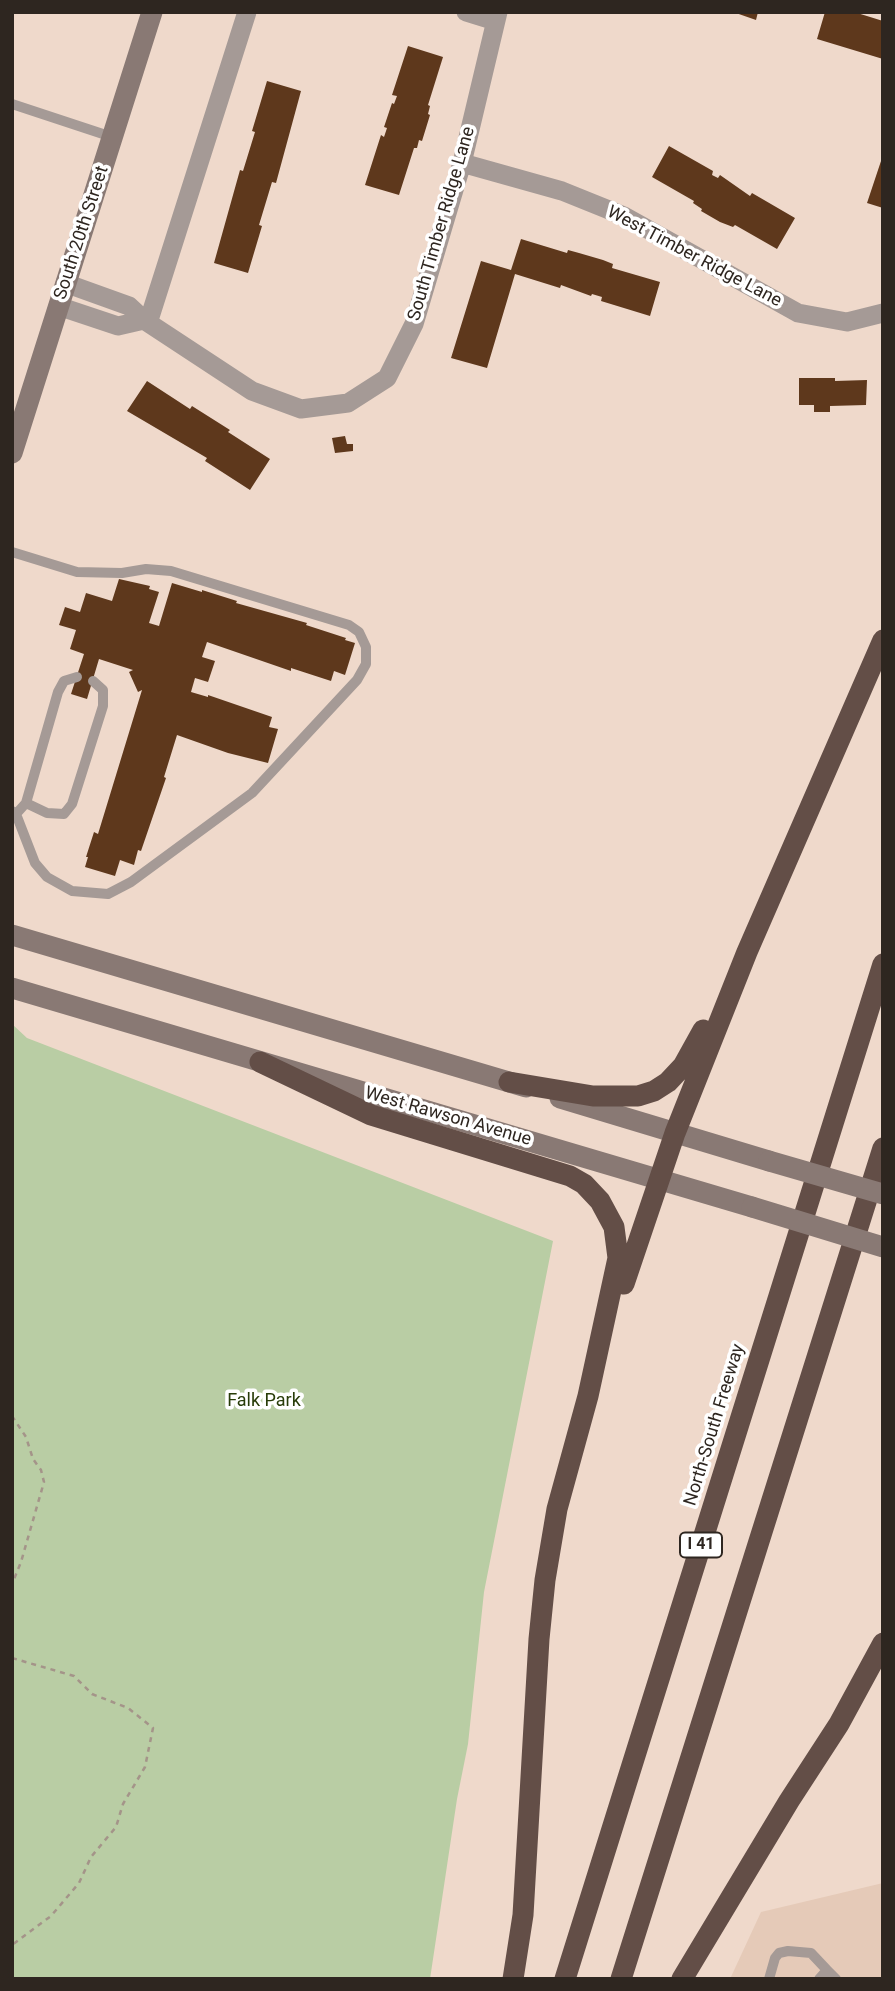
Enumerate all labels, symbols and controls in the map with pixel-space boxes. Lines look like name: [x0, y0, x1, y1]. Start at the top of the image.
street label: South Timber Ridge Lane: [404, 124, 480, 324]
street label: South 20th Street: [50, 164, 114, 302]
street label: West Timber Ridge Lane: [603, 202, 785, 312]
street label: West Rawson Avenue: [362, 1083, 534, 1151]
street label: North-South Freeway: [680, 1342, 750, 1508]
park label: Falk Park: [227, 1390, 301, 1412]
road number: I 41: [680, 1532, 722, 1558]

